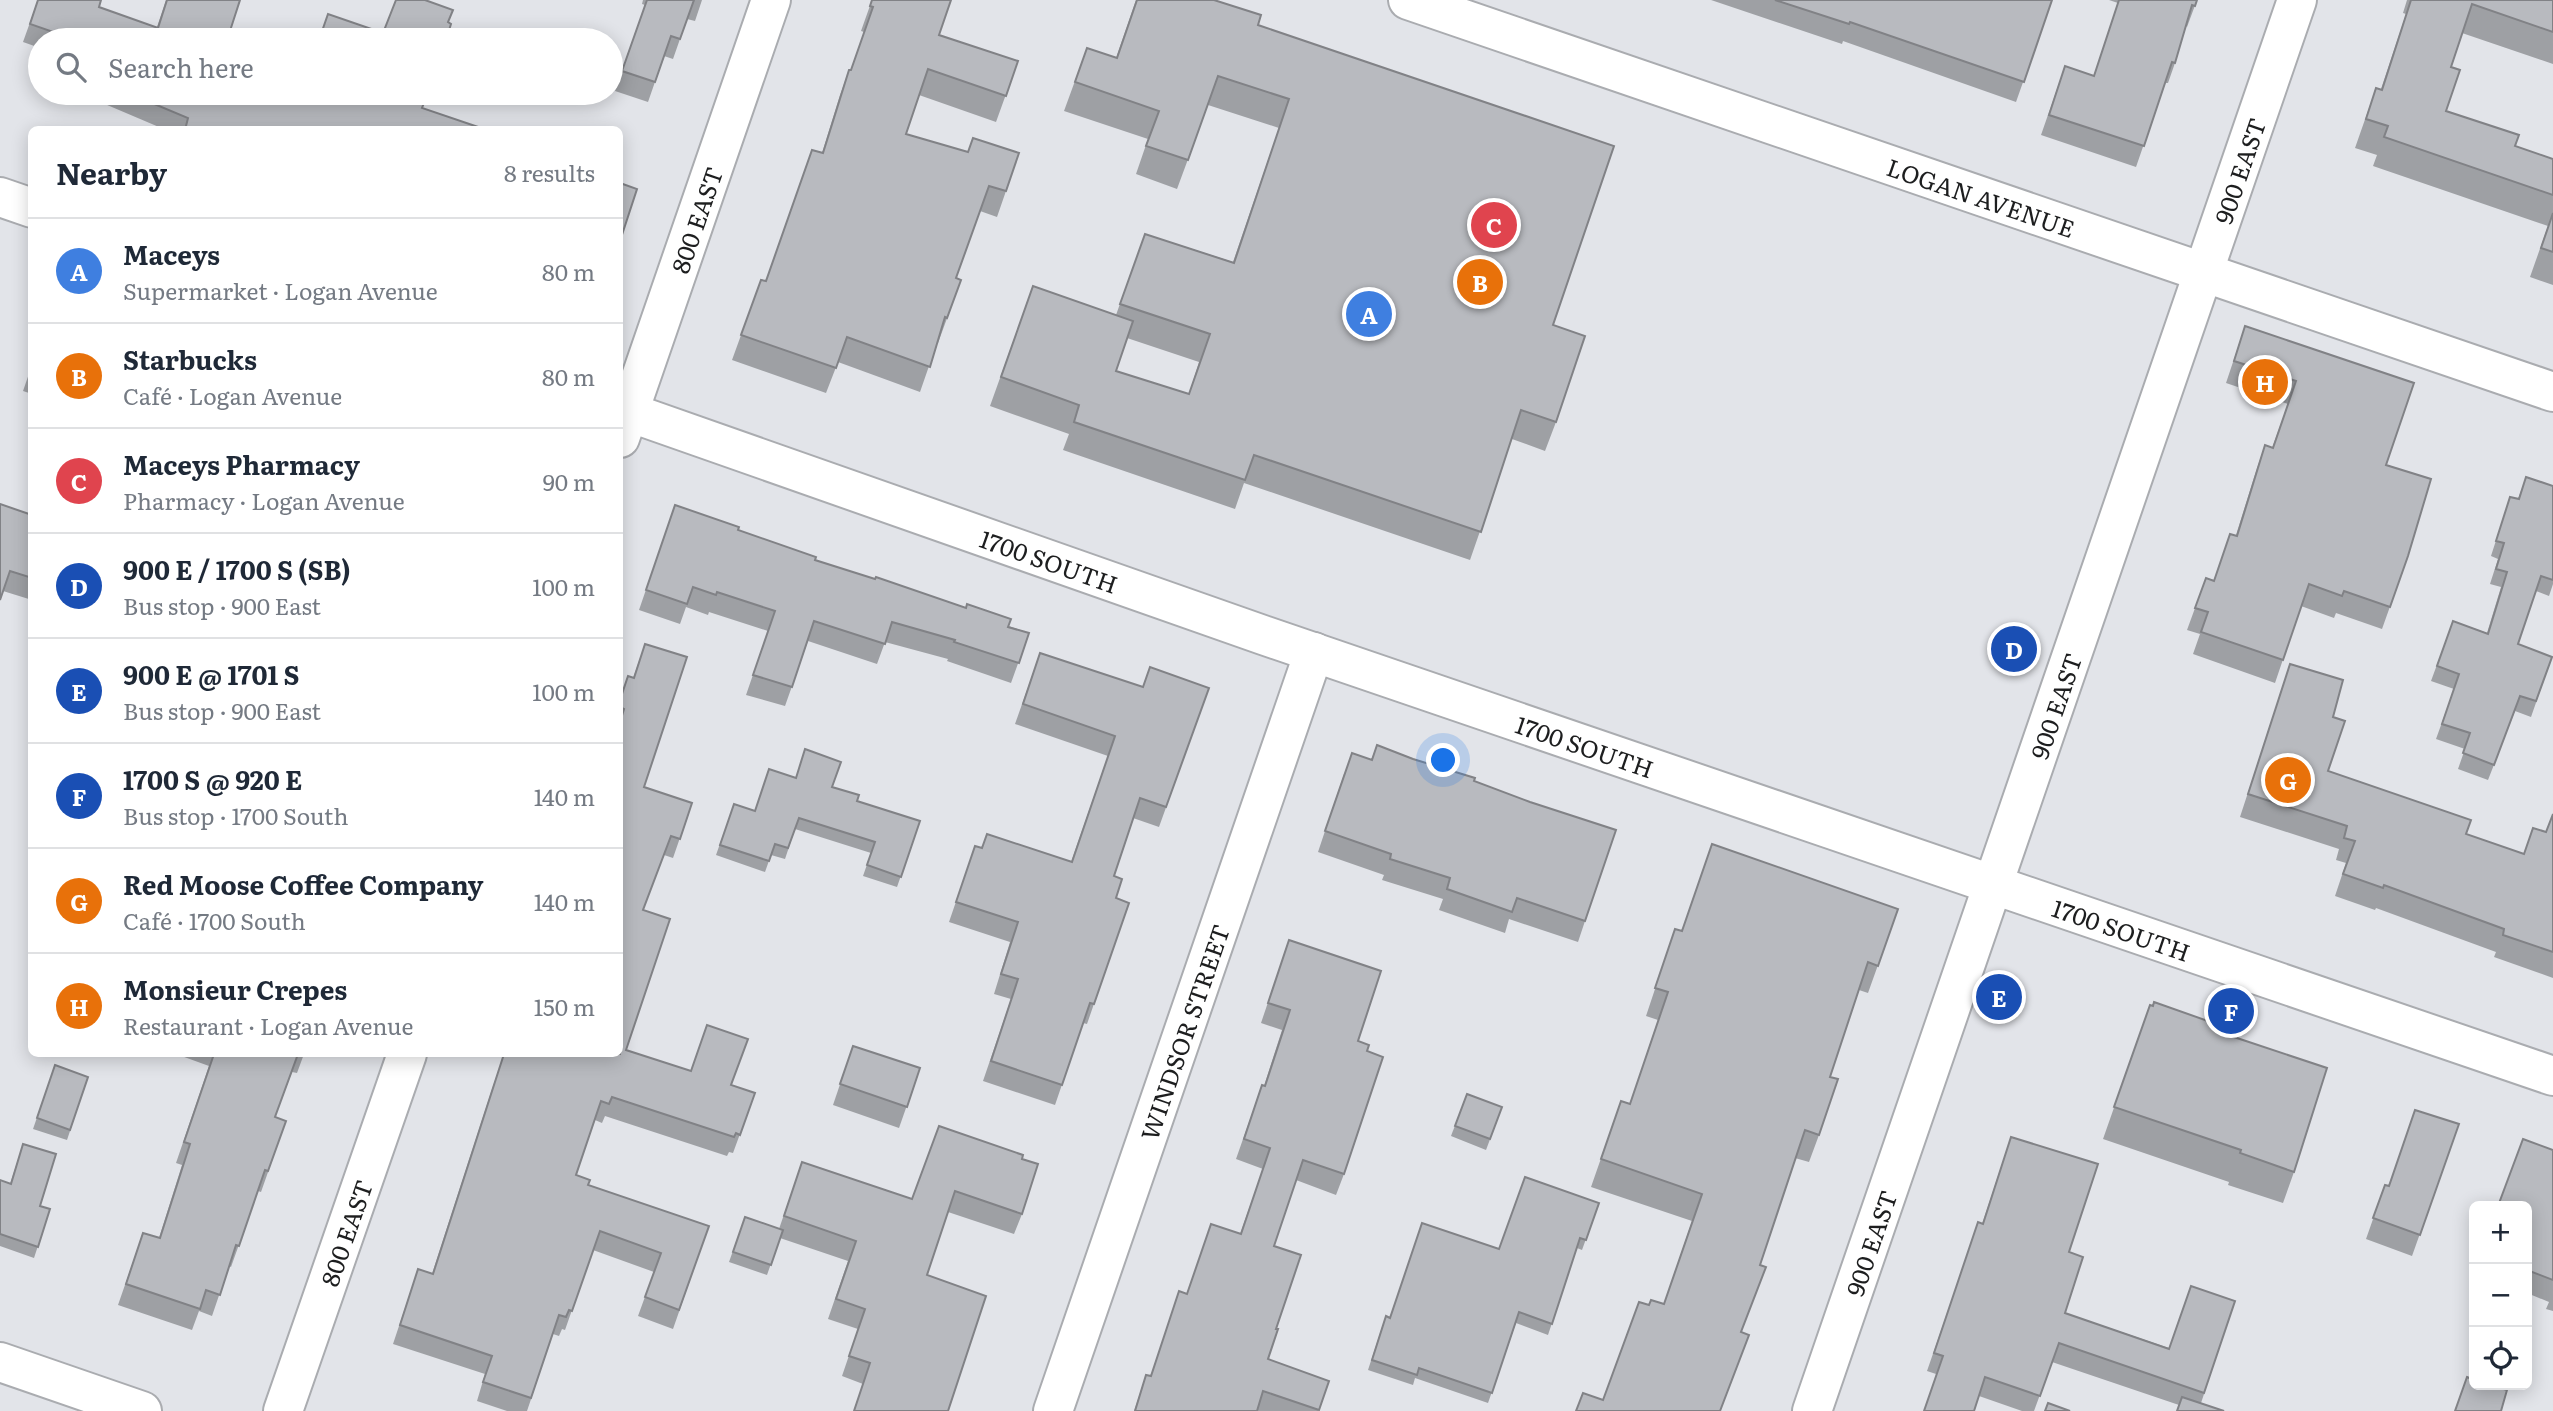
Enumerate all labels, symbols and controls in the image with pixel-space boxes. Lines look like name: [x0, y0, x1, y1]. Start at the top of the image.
search box: [28, 28, 623, 105]
text: Search here: [108, 47, 254, 86]
icon: search: [52, 48, 90, 86]
street label: 900 EAST: [2204, 113, 2273, 228]
street label: LOGAN AVENUE: [1883, 148, 2080, 245]
text: Nearby: [56, 150, 167, 194]
text: 8 results: [504, 155, 595, 189]
street label: 800 EAST: [661, 162, 730, 277]
pin: C: [1471, 199, 1517, 251]
text: Maceys: [123, 234, 220, 273]
text: A: [70, 254, 88, 288]
text: 80 m: [542, 254, 595, 288]
pin: B: [1457, 256, 1503, 308]
text: Supermarket · Logan Avenue: [123, 273, 438, 307]
pin: A: [1346, 288, 1392, 340]
text: Starbucks: [123, 339, 257, 378]
pin: H: [2242, 356, 2288, 408]
text: B: [71, 359, 87, 393]
text: 80 m: [542, 359, 595, 393]
text: Café · Logan Avenue: [123, 378, 342, 412]
text: Maceys Pharmacy: [123, 444, 360, 483]
text: C: [71, 464, 87, 498]
text: 90 m: [543, 464, 595, 498]
text: Pharmacy · Logan Avenue: [123, 483, 405, 517]
street label: 1700 SOUTH: [976, 520, 1123, 600]
text: 900 E / 1700 S (SB): [123, 549, 351, 588]
text: D: [70, 569, 88, 603]
text: 100 m: [532, 569, 595, 603]
text: Bus stop · 900 East: [123, 588, 321, 622]
pin: D: [1991, 623, 2037, 675]
street label: 900 EAST: [2020, 648, 2089, 763]
text: 900 E @ 1701 S: [123, 654, 300, 693]
text: E: [71, 674, 87, 708]
text: 100 m: [532, 674, 595, 708]
text: Bus stop · 900 East: [123, 693, 321, 727]
street label: 1700 SOUTH: [1511, 705, 1659, 785]
your location: [1426, 743, 1460, 777]
pin: G: [2265, 754, 2311, 806]
text: 1700 S @ 920 E: [123, 759, 302, 798]
text: F: [72, 779, 86, 813]
text: 140 m: [534, 779, 595, 813]
text: Bus stop · 1700 South: [123, 798, 348, 832]
text: Red Moose Coffee Company: [123, 864, 483, 903]
text: G: [70, 884, 88, 918]
text: 140 m: [534, 884, 595, 918]
street label: 1700 SOUTH: [2048, 889, 2195, 968]
text: Café · 1700 South: [123, 903, 306, 937]
street label: WINDSOR STREET: [1130, 919, 1237, 1144]
text: Monsieur Crepes: [123, 969, 347, 1008]
pin: E: [1976, 971, 2022, 1023]
pin: F: [2208, 985, 2254, 1037]
text: H: [69, 989, 89, 1023]
text: 150 m: [534, 989, 595, 1023]
text: Restaurant · Logan Avenue: [123, 1008, 413, 1042]
street label: 800 EAST: [310, 1175, 380, 1290]
street label: 900 EAST: [1835, 1185, 1904, 1300]
map controls: [2469, 1201, 2532, 1390]
button: +: [2469, 1201, 2532, 1264]
button: −: [2469, 1264, 2532, 1327]
button: locate: [2469, 1327, 2532, 1390]

